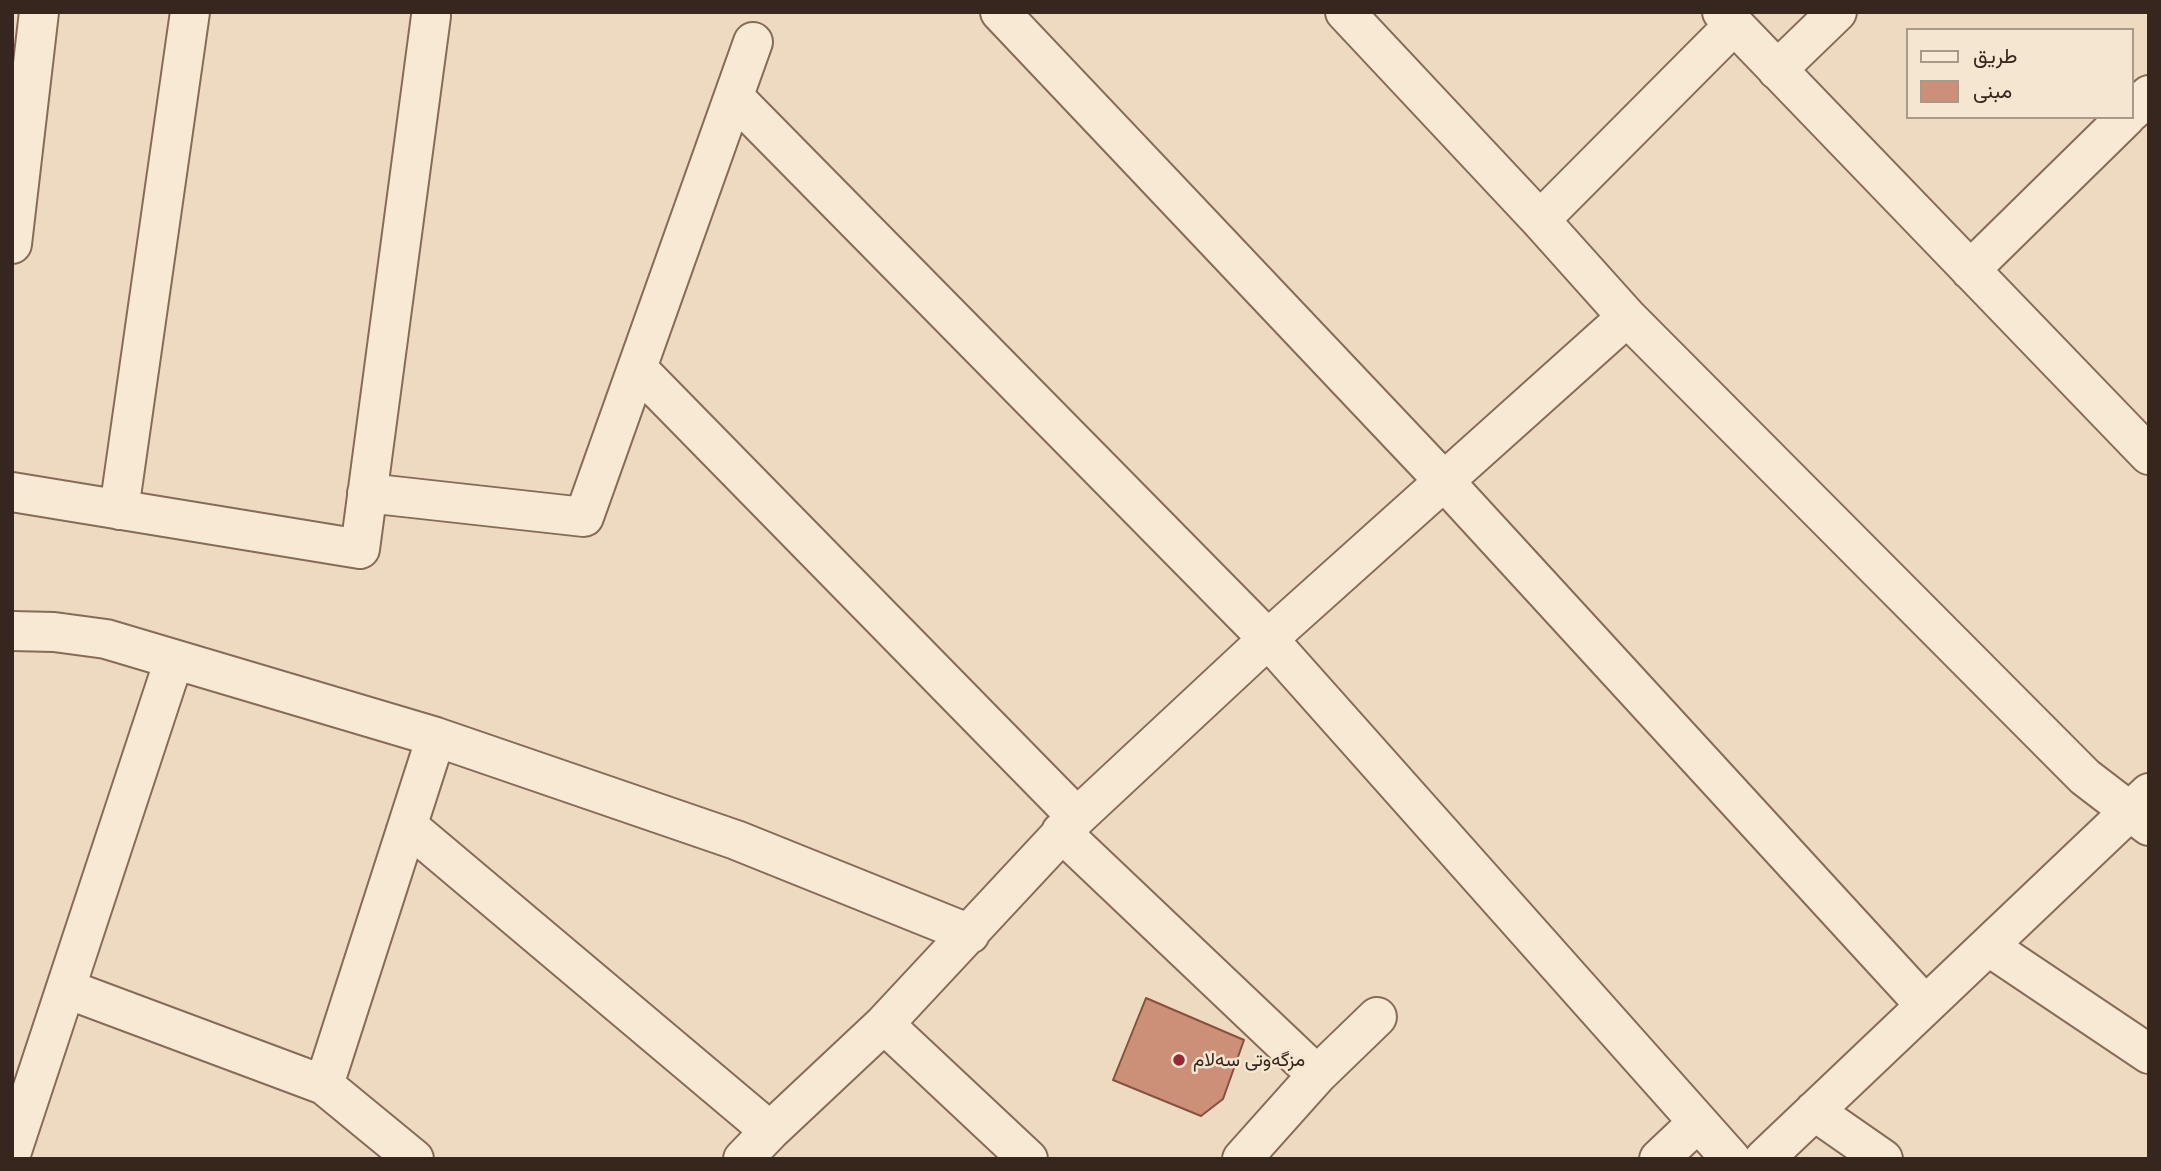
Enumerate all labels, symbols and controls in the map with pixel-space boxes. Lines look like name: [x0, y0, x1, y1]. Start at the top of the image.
legend: [1906, 28, 2133, 119]
text: طريق: [1973, 40, 2018, 68]
text: مبنى: [1973, 75, 2012, 103]
place label: مزگەوتی سەلام: [1193, 1049, 1305, 1071]
marker: مزگەوتی سەلام: [1171, 1052, 1187, 1068]

